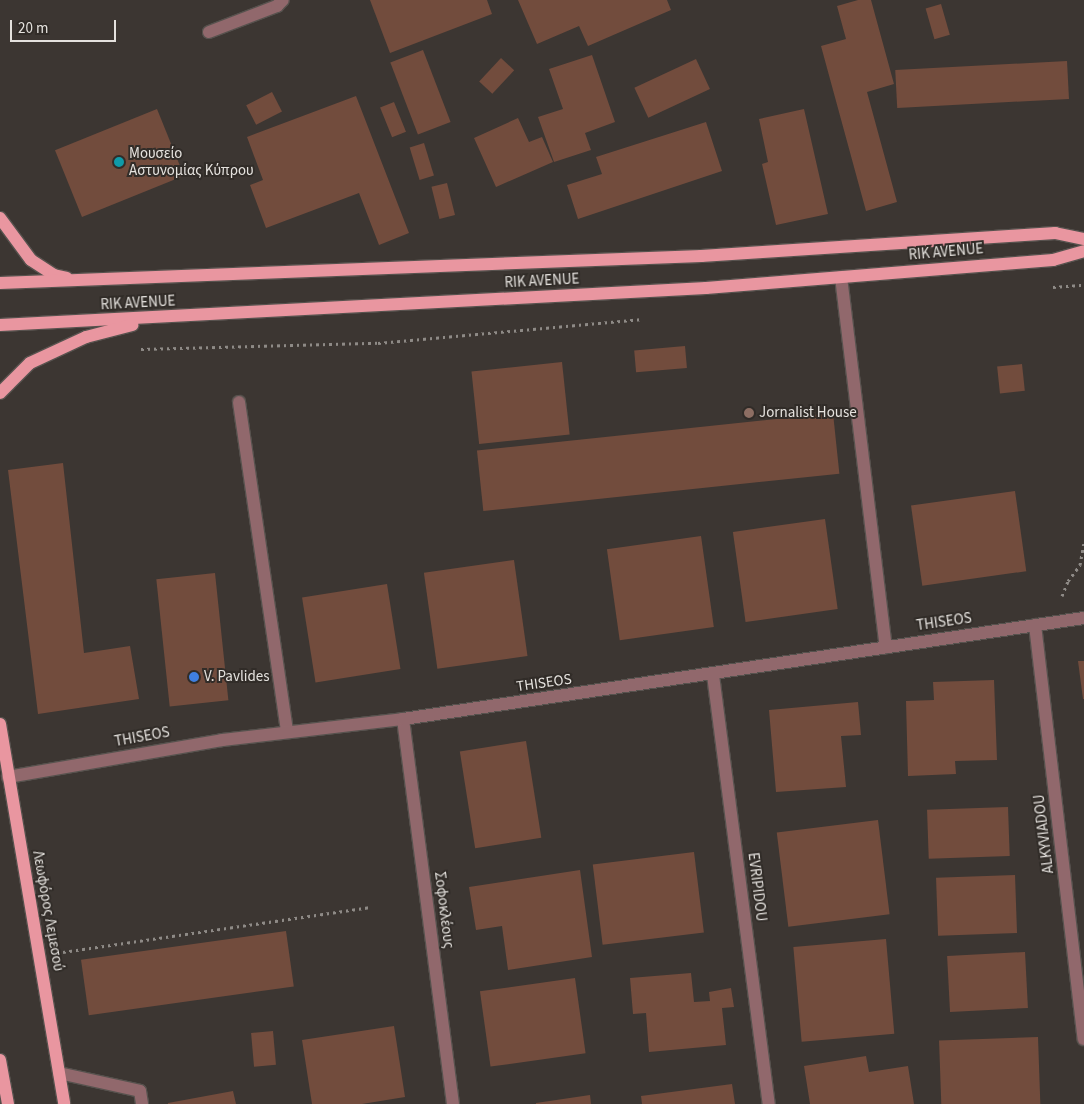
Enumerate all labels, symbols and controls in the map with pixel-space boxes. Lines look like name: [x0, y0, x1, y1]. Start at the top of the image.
scale bar: [12, 10, 119, 42]
text: 20 m: [18, 18, 48, 39]
place label: Μουσείο Αστυνομίας Κύπρου: [129, 144, 254, 179]
marker: Μουσείο Αστυνομίας Κύπρου: [113, 156, 125, 168]
street label: RIK AVENUE: [908, 240, 984, 264]
street label: RIK AVENUE: [504, 270, 580, 292]
street label: RIK AVENUE: [100, 292, 176, 314]
place label: Jornalist House: [759, 404, 857, 422]
marker: Jornalist House: [743, 407, 755, 419]
street label: THISEOS: [915, 609, 973, 635]
place label: V. Pavlides: [204, 668, 269, 686]
street label: THISEOS: [515, 670, 573, 696]
marker: V. Pavlides: [188, 671, 200, 683]
street label: THISEOS: [113, 723, 171, 751]
street label: ALKYVIADOU: [1030, 793, 1058, 875]
street label: Λεωφόρος Λεμεσού: [29, 849, 67, 973]
street label: EVRIPIDOU: [744, 851, 770, 923]
street label: Σοφοκλέους: [430, 871, 458, 949]

